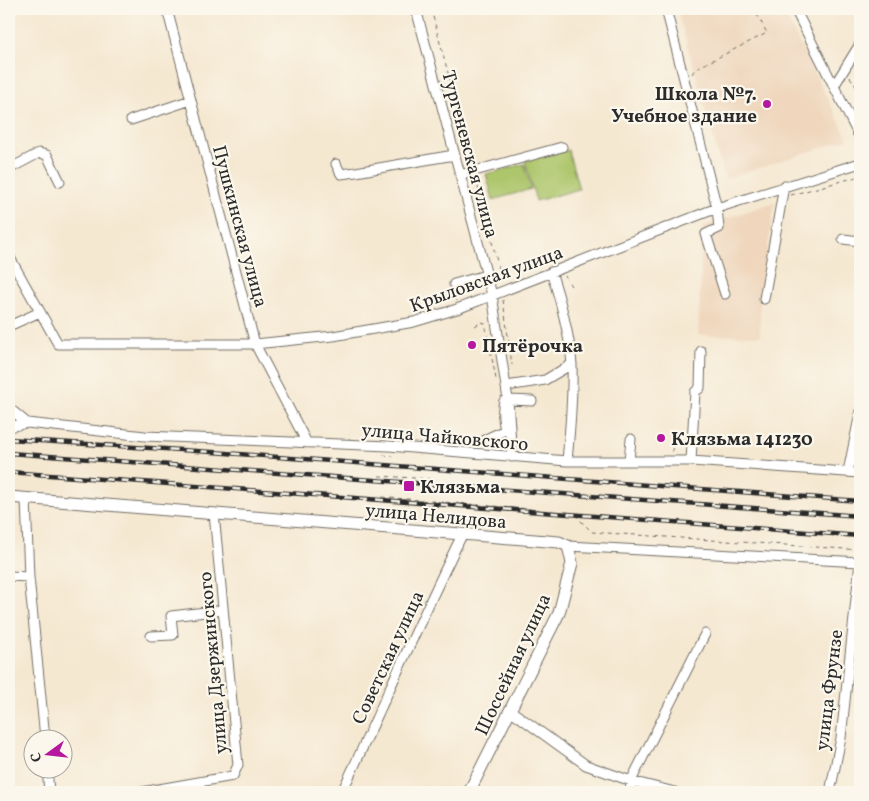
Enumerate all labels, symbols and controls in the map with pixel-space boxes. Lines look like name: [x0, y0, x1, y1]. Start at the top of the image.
street label: Тургеневская улица: [434, 68, 504, 241]
place label: Школа №7. Учебное здание: [611, 82, 757, 130]
marker: Школа №7. Учебное здание: [761, 98, 773, 110]
street label: Пушкинская улица: [205, 143, 273, 311]
street label: Крыловская улица: [406, 240, 567, 320]
place label: Пятёрочка: [482, 334, 583, 360]
marker: Пятёрочка: [466, 339, 478, 351]
street label: улица Чайковского: [360, 418, 529, 458]
place label: Клязьма 141230: [671, 427, 813, 453]
marker: Клязьма 141230: [655, 432, 667, 444]
place label: Клязьма: [420, 475, 500, 501]
marker: Клязьма: [402, 479, 416, 493]
street label: улица Нелидова: [364, 498, 508, 536]
street label: улица Дзержинского: [193, 570, 235, 755]
street label: Советская улица: [346, 587, 431, 729]
street label: Шоссейная улица: [470, 590, 558, 740]
street label: улица Фрунзе: [810, 628, 850, 752]
north arrow: [22, 728, 72, 778]
text: С: [27, 750, 47, 764]

